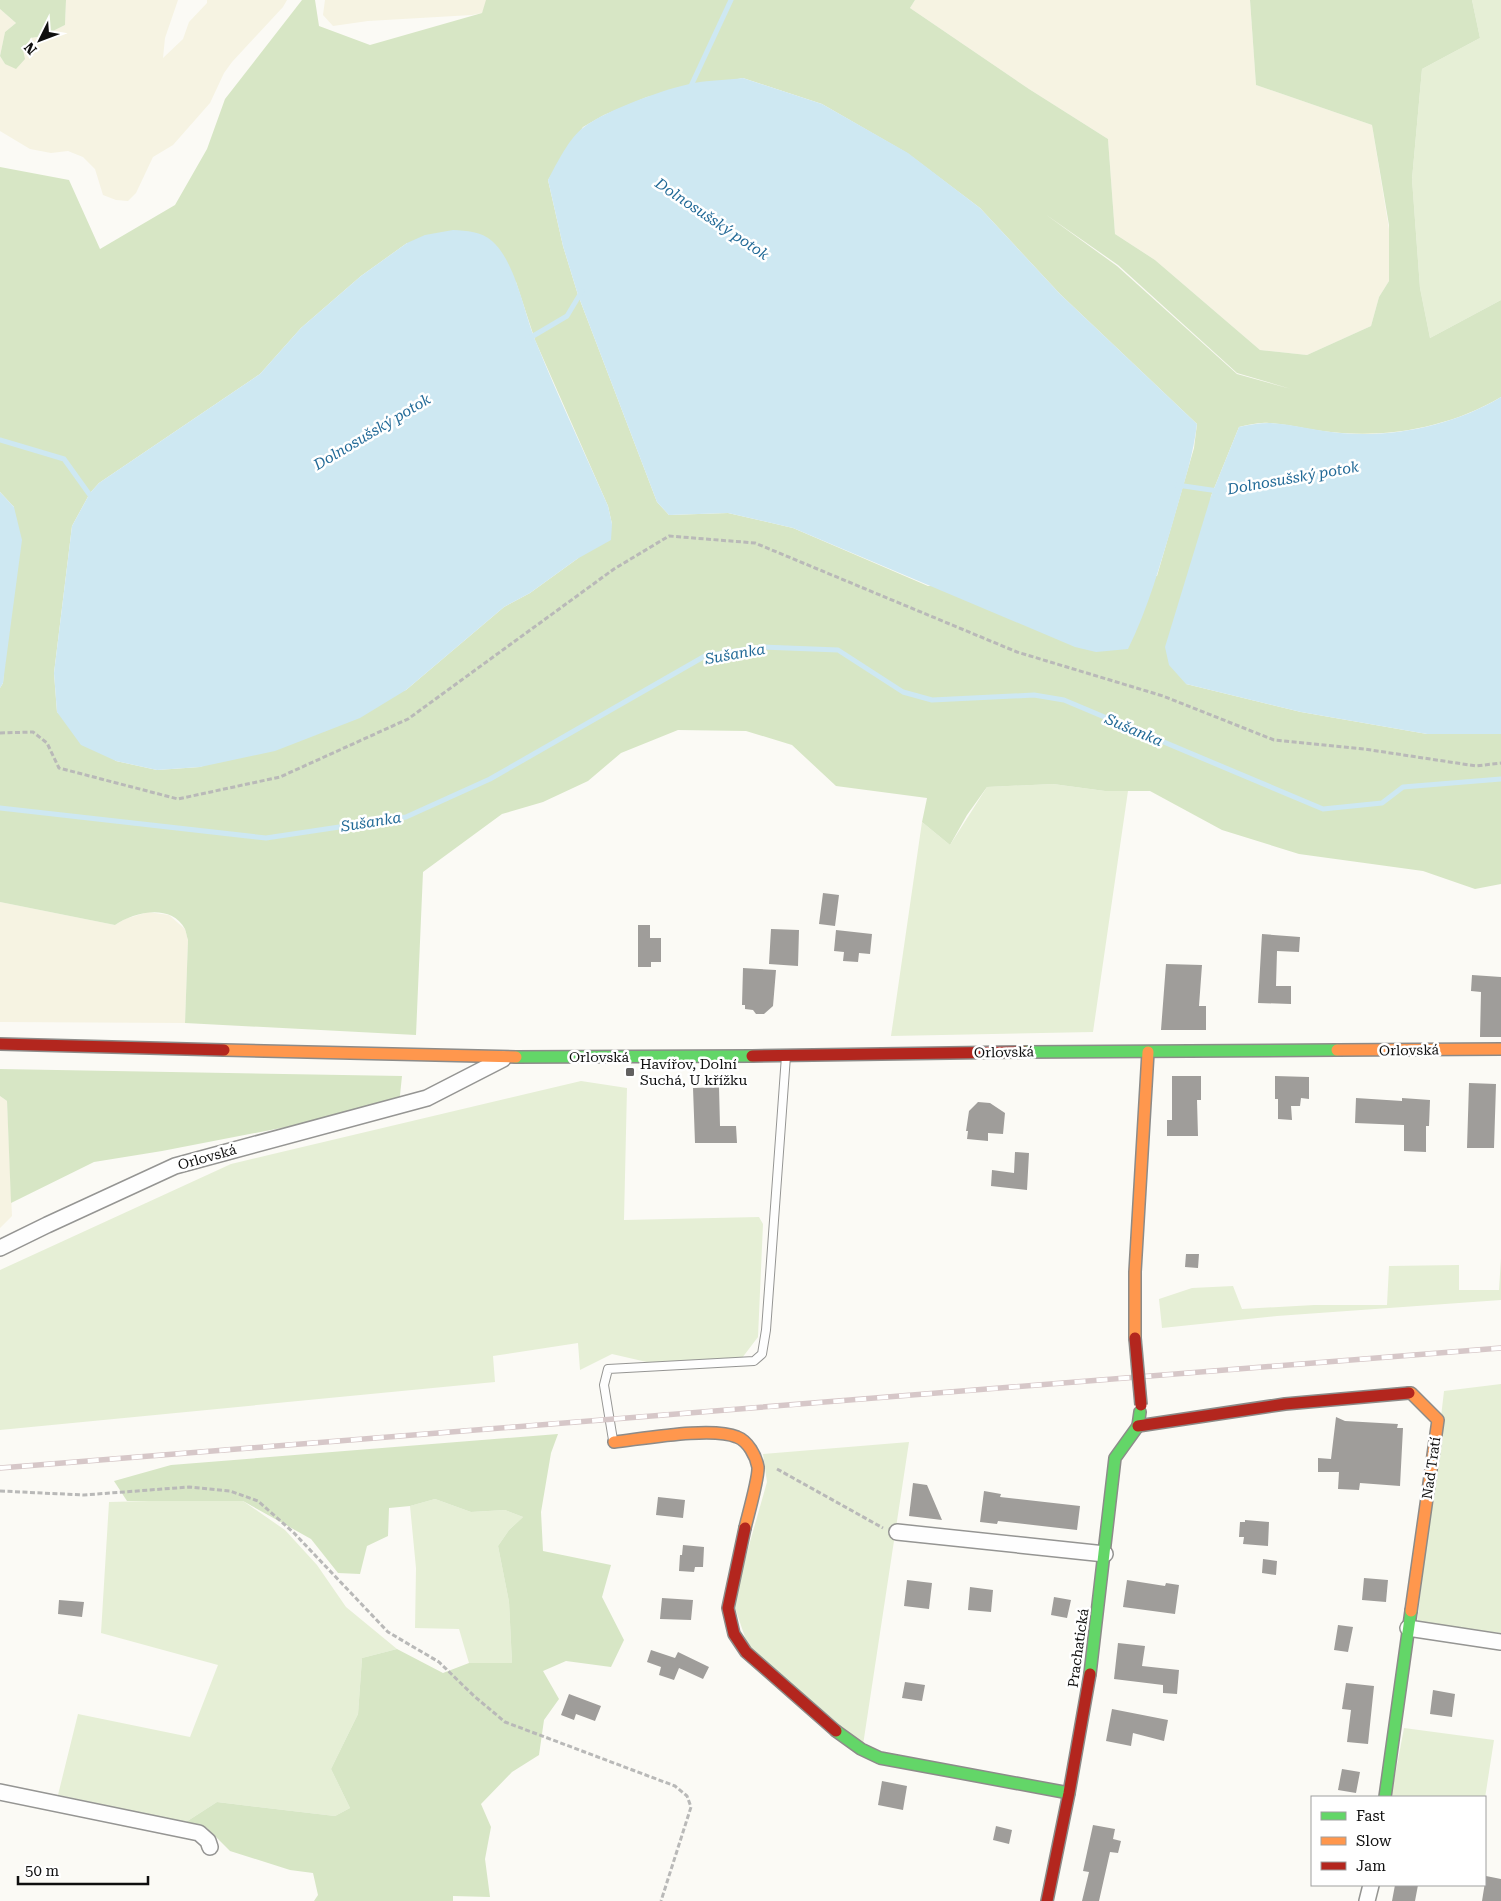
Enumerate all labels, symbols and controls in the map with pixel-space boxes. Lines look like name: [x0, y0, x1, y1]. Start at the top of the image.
north arrow: [15, 15, 65, 65]
text: N: [21, 39, 40, 58]
water label: Dolnosušský potok: [651, 174, 773, 264]
water label: Dolnosušský potok: [309, 390, 435, 475]
water label: Dolnosušský potok: [1225, 457, 1361, 499]
water label: Sušanka: [702, 640, 767, 668]
water label: Sušanka: [1102, 709, 1166, 750]
water label: Sušanka: [339, 808, 402, 836]
street label: Orlovská: [1379, 1041, 1440, 1059]
street label: Orlovská: [974, 1043, 1035, 1061]
street label: Orlovská: [569, 1049, 629, 1065]
place label: Havířov, Dolní Suchá, U křížku: [640, 1056, 748, 1088]
marker: Havířov, Dolní Suchá, U křížku: [624, 1066, 636, 1078]
street label: Orlovská: [176, 1141, 238, 1173]
street label: Nad Tratí: [1419, 1435, 1443, 1500]
street label: Prachatická: [1065, 1607, 1092, 1689]
legend: [1311, 1796, 1486, 1886]
text: Fast: [1356, 1807, 1386, 1825]
text: Slow: [1356, 1832, 1392, 1850]
scale bar: [18, 1854, 148, 1886]
text: Jam: [1356, 1857, 1386, 1875]
text: 50 m: [25, 1862, 60, 1880]

